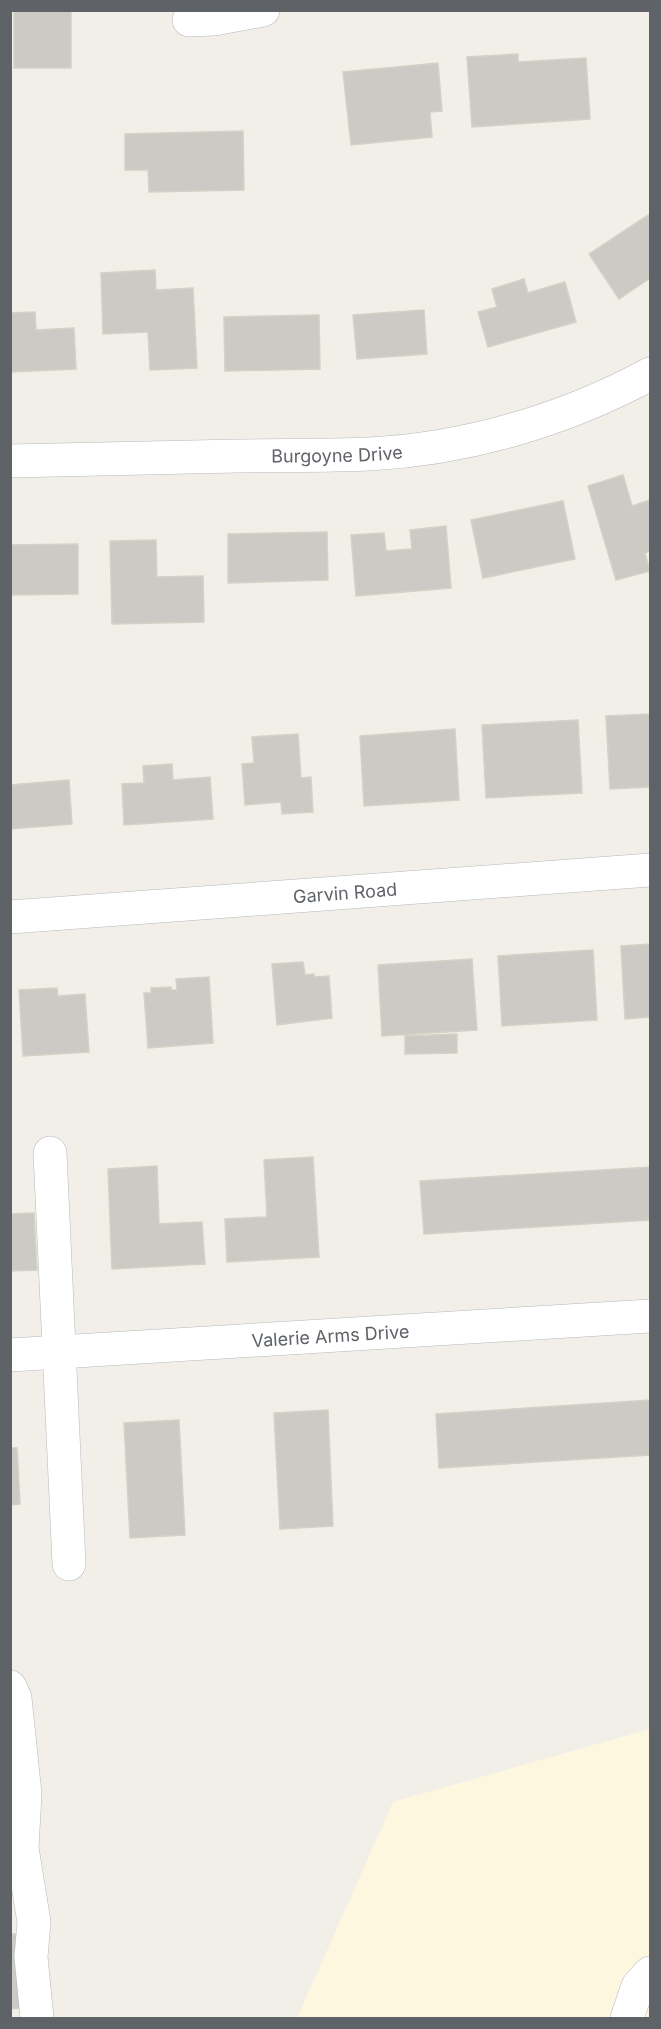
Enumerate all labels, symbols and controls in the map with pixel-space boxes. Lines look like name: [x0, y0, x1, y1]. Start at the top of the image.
street label: Burgoyne Drive: [271, 441, 404, 466]
street label: Garvin Road: [292, 878, 398, 907]
street label: Valerie Arms Drive: [251, 1320, 410, 1351]

